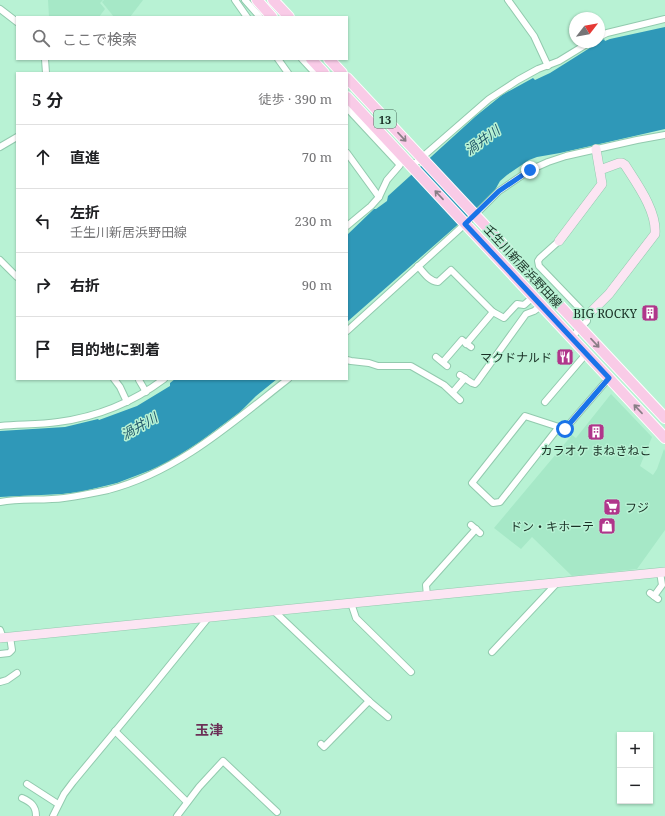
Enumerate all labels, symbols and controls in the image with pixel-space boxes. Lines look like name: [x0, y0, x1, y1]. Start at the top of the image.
north arrow: [569, 12, 605, 48]
search box: [16, 16, 348, 60]
icon: search: [30, 27, 52, 49]
text: ここで検索: [62, 29, 137, 49]
text: 5 分: [32, 88, 63, 111]
text: 徒歩 · 390 m: [259, 90, 332, 108]
road number: 13: [374, 110, 396, 128]
water label: 渦井川: [461, 120, 505, 159]
one-way arrow: [398, 132, 407, 142]
icon: ahead: [32, 146, 54, 168]
text: 直進: [70, 147, 100, 167]
text: 70 m: [302, 148, 332, 166]
route end: [521, 161, 539, 179]
one-way arrow: [434, 190, 443, 200]
text: 左折: [70, 202, 100, 222]
icon: left: [32, 210, 54, 232]
text: 230 m: [295, 212, 332, 230]
street label: 壬生川新居浜野田線: [480, 221, 566, 311]
text: 壬生川新居浜野田線: [70, 223, 187, 241]
icon: right: [32, 274, 54, 296]
text: 右折: [70, 275, 100, 295]
text: 90 m: [302, 276, 332, 294]
building icon: BIG ROCKY: [640, 303, 660, 323]
place label: BIG ROCKY: [573, 305, 637, 322]
icon: arrive: [32, 338, 54, 360]
one-way arrow: [590, 338, 600, 348]
text: 目的地に到着: [70, 339, 160, 359]
restaurant icon: マクドナルド: [555, 347, 575, 367]
place label: マクドナルド: [480, 349, 552, 366]
one-way arrow: [633, 404, 643, 414]
water label: 渦井川: [118, 407, 162, 444]
route start: [556, 420, 574, 438]
building icon: カラオケ まねきねこ: [586, 422, 606, 442]
place label: カラオケ まねきねこ: [540, 442, 652, 459]
supermarket icon: フジ: [602, 497, 622, 517]
place label: フジ: [625, 499, 649, 516]
shop icon: ドン・キホーテ: [597, 516, 617, 536]
place label: ドン・キホーテ: [510, 518, 594, 535]
district label: 玉津: [195, 720, 223, 739]
map controls: [617, 732, 653, 804]
button: +: [617, 732, 653, 768]
button: −: [617, 768, 653, 804]

